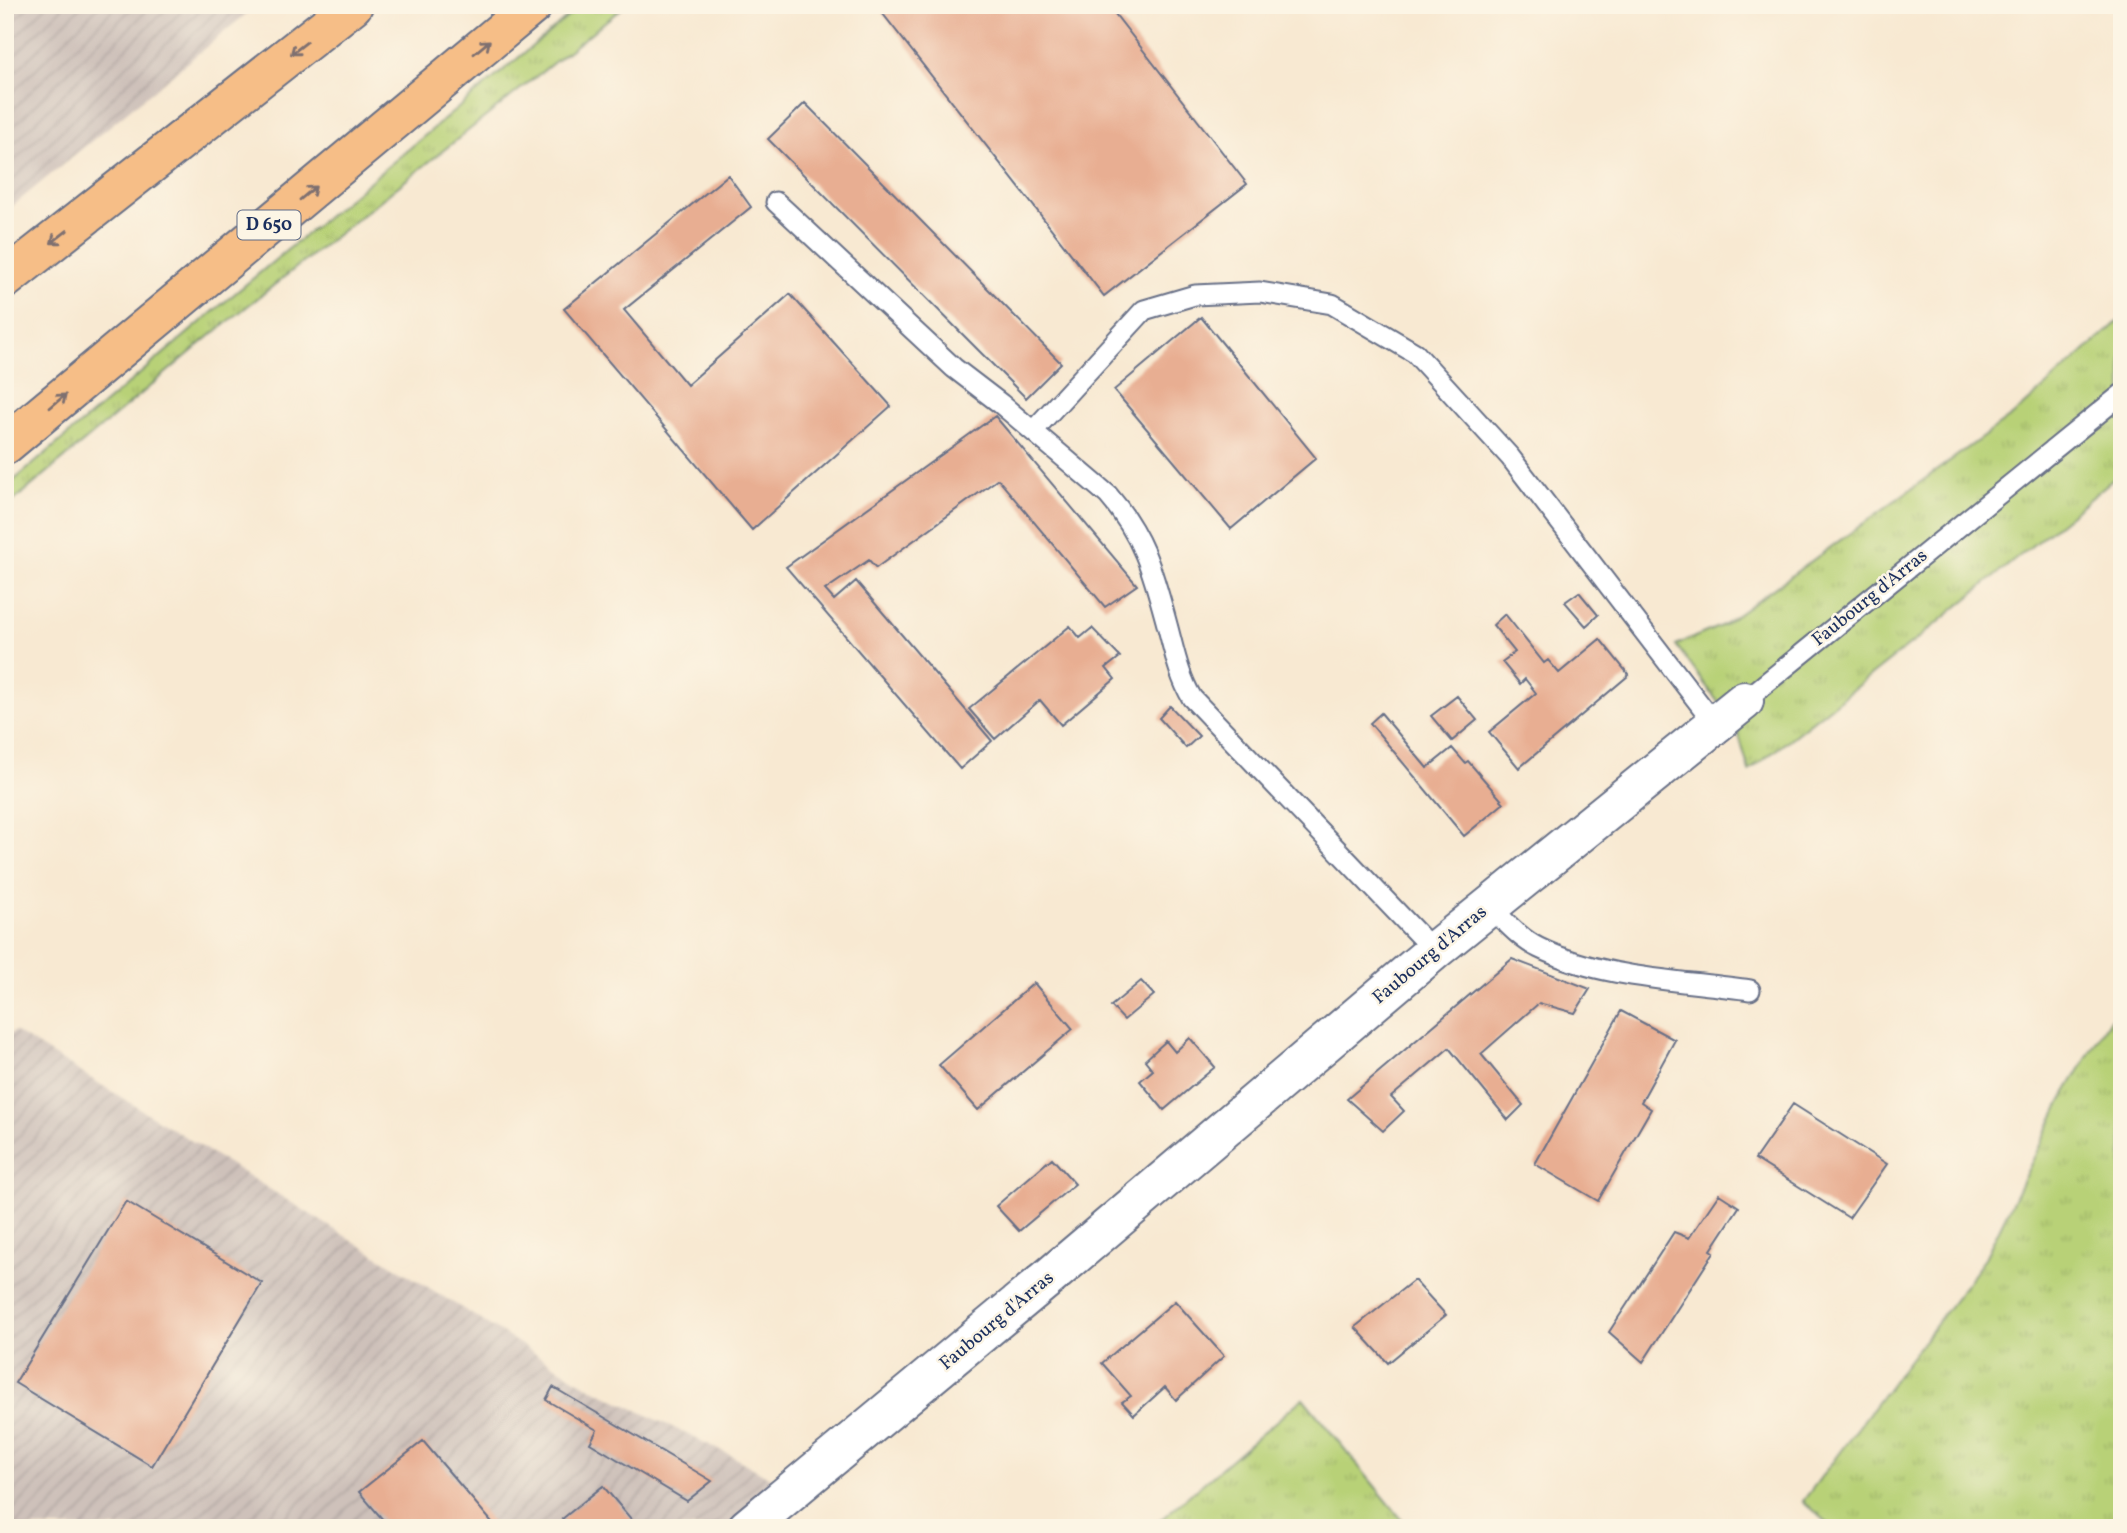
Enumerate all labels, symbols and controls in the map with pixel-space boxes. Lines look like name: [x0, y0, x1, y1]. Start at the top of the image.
one-way arrow: [473, 39, 491, 55]
one-way arrow: [291, 40, 309, 55]
one-way arrow: [298, 185, 316, 201]
road number: D 650: [238, 210, 300, 240]
one-way arrow: [50, 230, 68, 245]
one-way arrow: [48, 393, 66, 409]
street label: Faubourg d'Arras: [1807, 543, 1933, 653]
street label: Faubourg d'Arras: [1367, 899, 1493, 1011]
street label: Faubourg d'Arras: [934, 1265, 1060, 1377]

